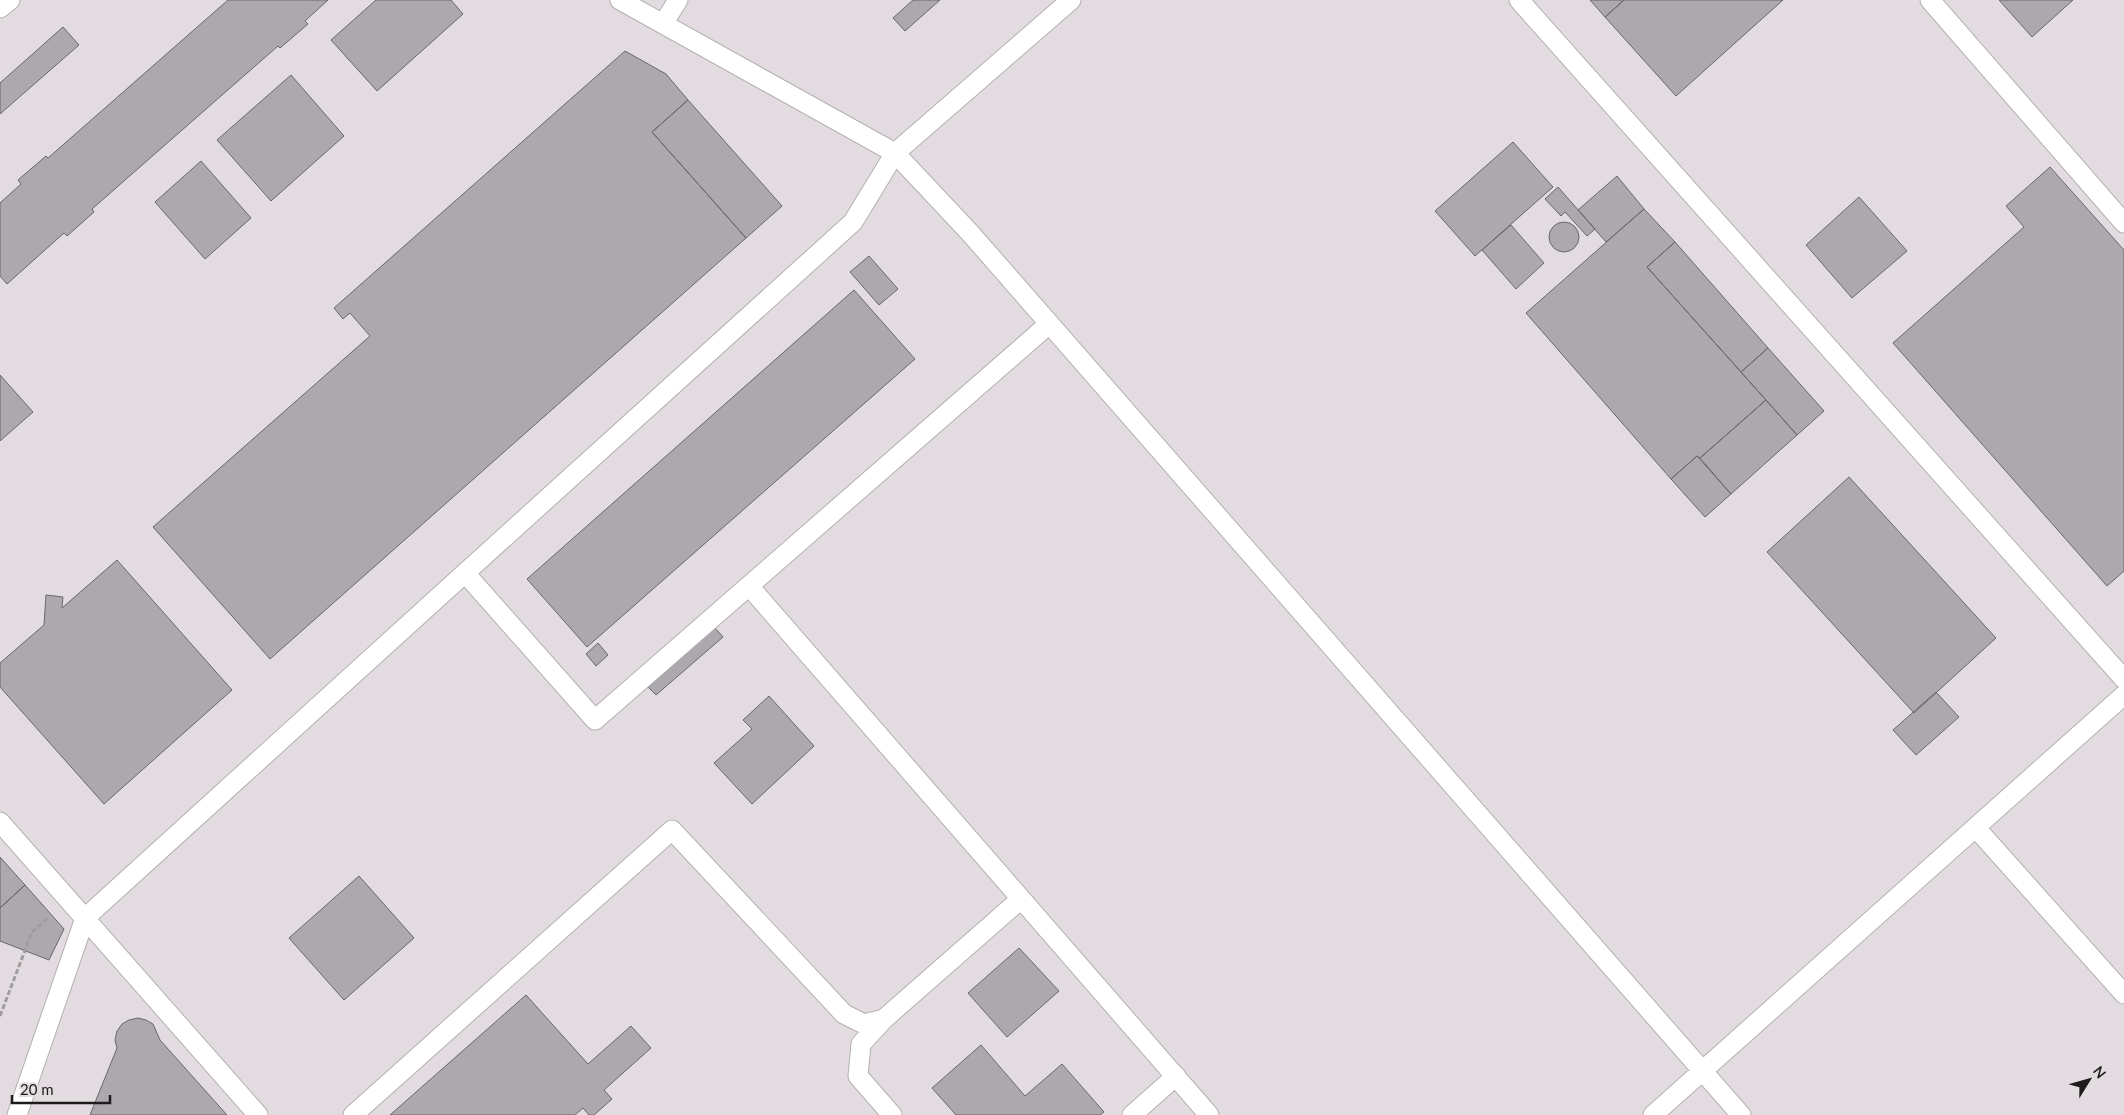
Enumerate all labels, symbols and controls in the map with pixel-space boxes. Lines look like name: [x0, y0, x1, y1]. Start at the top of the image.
north arrow: [2064, 1055, 2114, 1105]
text: N: [2090, 1062, 2110, 1081]
scale bar: [12, 1072, 110, 1104]
text: 20 m: [20, 1080, 54, 1098]

